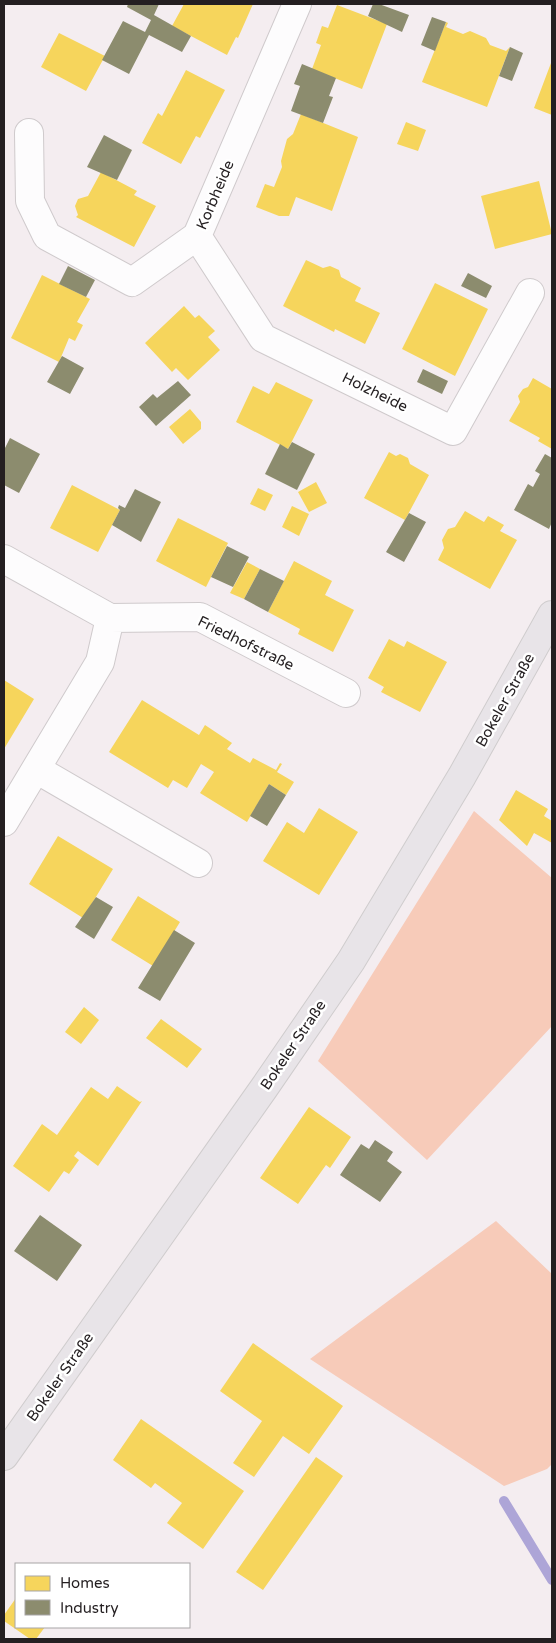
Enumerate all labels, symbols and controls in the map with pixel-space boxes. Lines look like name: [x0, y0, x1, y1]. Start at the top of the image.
street label: Korbheide: [192, 158, 238, 232]
street label: Holzheide: [339, 368, 411, 416]
street label: Friedhofstraße: [195, 612, 297, 674]
street label: Bokeler Straße: [472, 650, 538, 750]
street label: Bokeler Straße: [256, 997, 330, 1093]
street label: Bokeler Straße: [23, 1329, 97, 1425]
legend: [15, 1563, 190, 1628]
text: Homes: [60, 1574, 110, 1592]
text: Industry: [60, 1599, 119, 1617]

